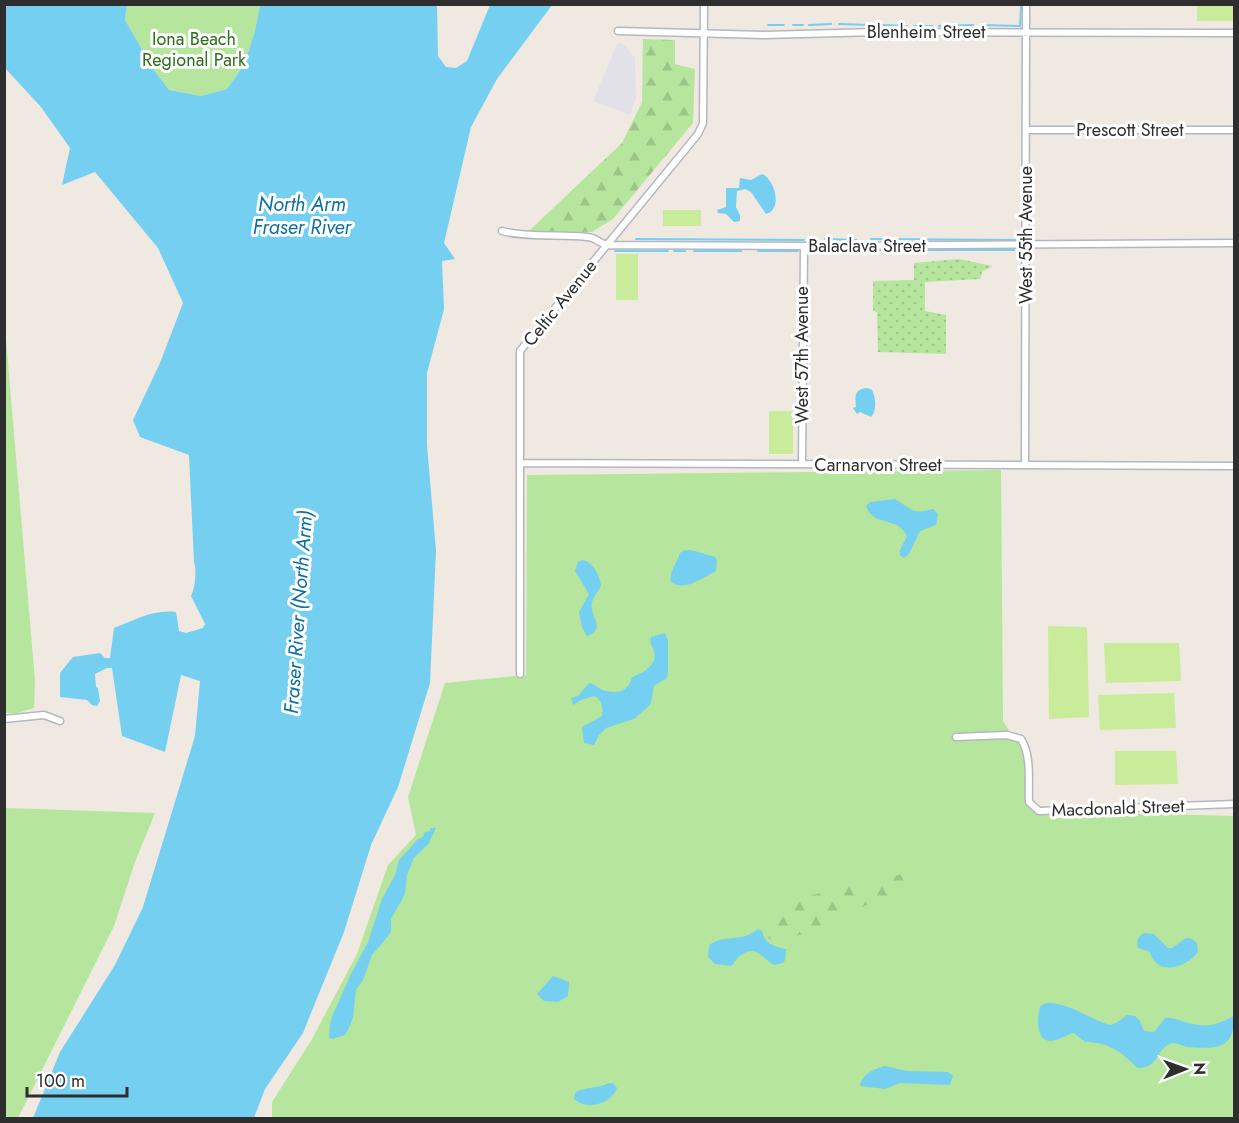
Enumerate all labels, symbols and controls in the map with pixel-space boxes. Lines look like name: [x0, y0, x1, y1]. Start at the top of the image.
street label: Blenheim Street: [867, 19, 986, 45]
park label: Iona Beach Regional Park: [142, 26, 246, 73]
street label: Prescott Street: [1076, 117, 1184, 143]
street label: West 55th Avenue: [1013, 166, 1039, 304]
water label: North Arm Fraser River: [253, 190, 352, 242]
street label: Balaclava Street: [808, 233, 927, 259]
street label: Celtic Avenue: [517, 254, 603, 352]
street label: West 57th Avenue: [789, 286, 815, 424]
street label: Carnarvon Street: [814, 452, 942, 478]
water label: Fraser River (North Arm): [277, 509, 320, 715]
street label: Macdonald Street: [1051, 793, 1185, 823]
north arrow: [1155, 1039, 1215, 1099]
scale bar: [27, 1060, 128, 1098]
text: N: [1188, 1062, 1211, 1075]
text: 100 m: [36, 1068, 85, 1094]

